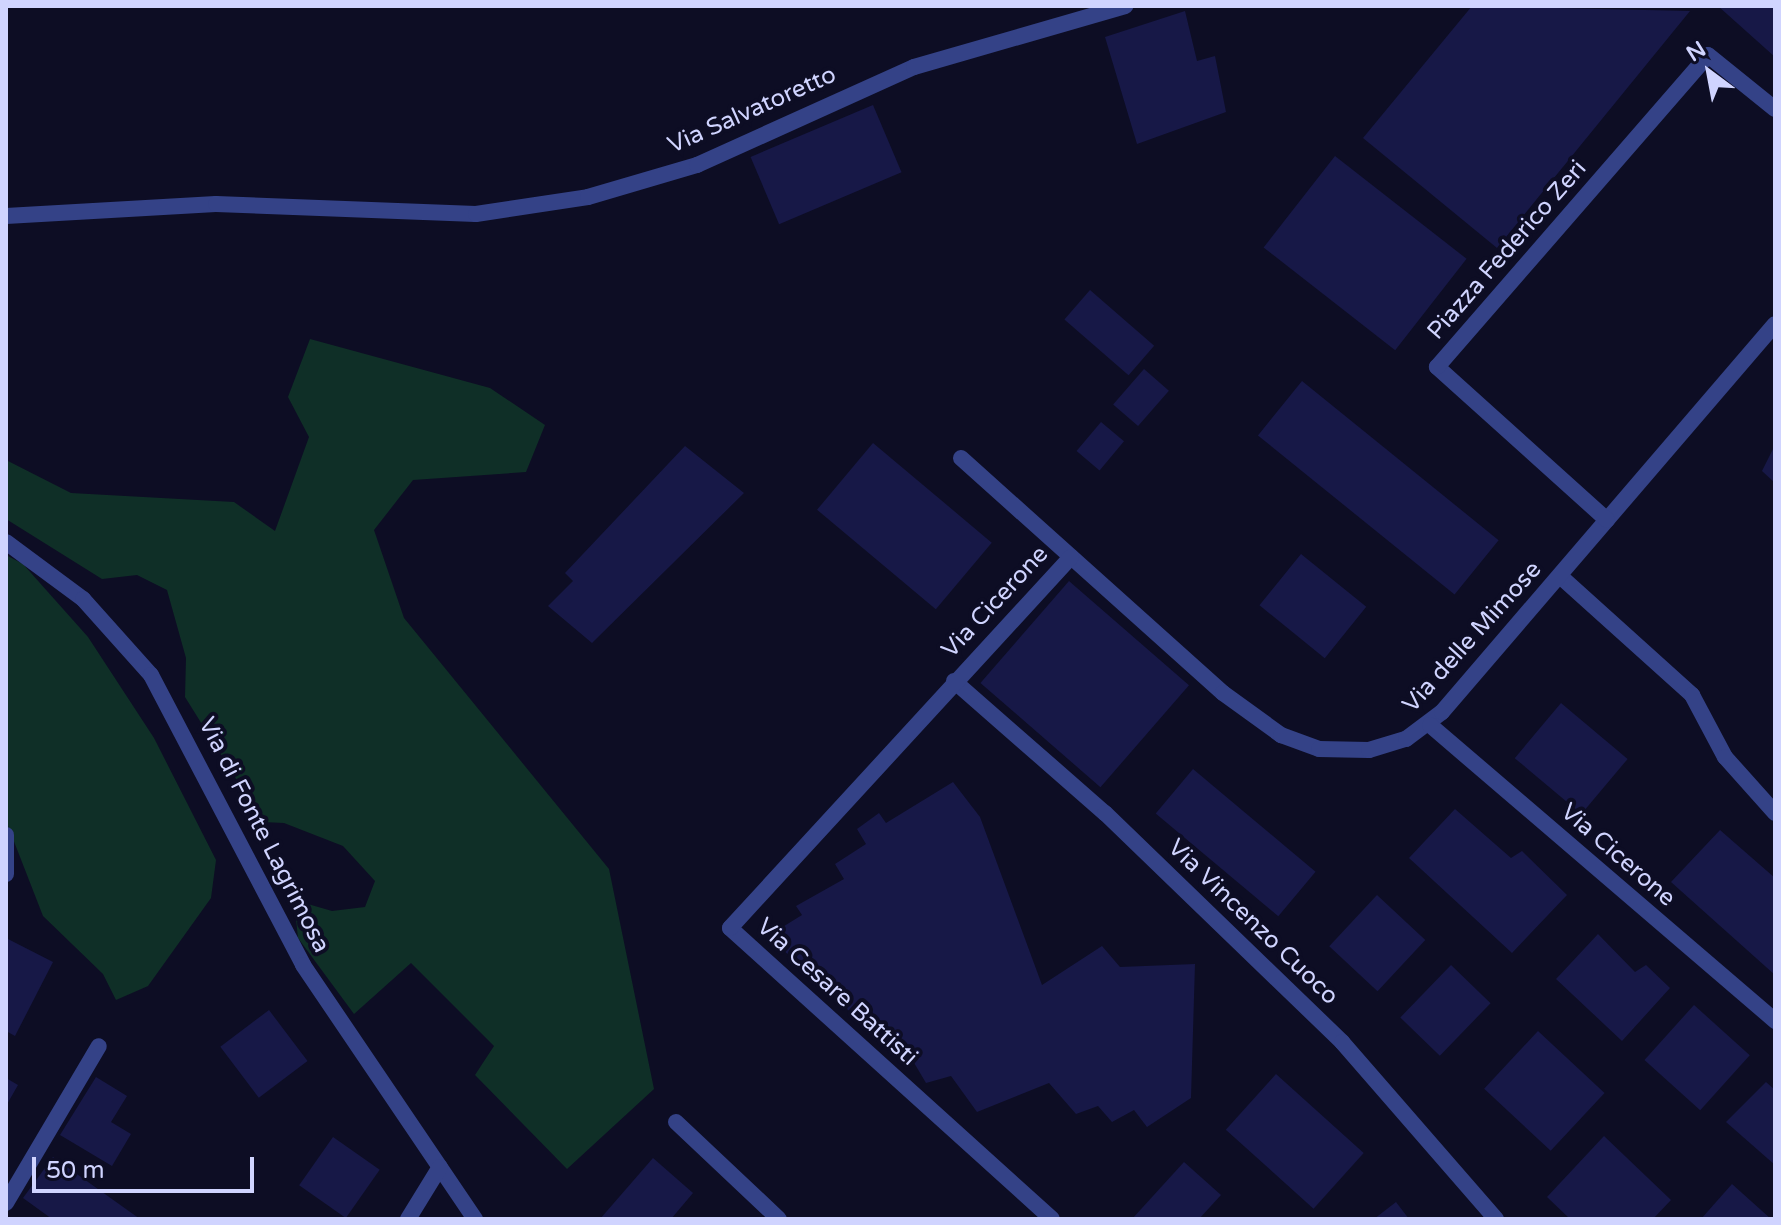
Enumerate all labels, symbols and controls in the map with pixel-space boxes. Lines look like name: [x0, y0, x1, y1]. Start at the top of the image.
north arrow: [1669, 32, 1749, 112]
text: N: [1682, 36, 1711, 67]
street label: Via Salvatoretto: [664, 60, 840, 160]
street label: Piazza Federico Zeri: [1421, 155, 1593, 345]
street label: Via Cicerone: [936, 540, 1054, 664]
street label: Via delle Mimose: [1397, 556, 1547, 718]
street label: Via di Fonte Lagrimosa: [192, 713, 336, 957]
street label: Via Cicerone: [1555, 797, 1681, 913]
street label: Via Vincenzo Cuoco: [1162, 833, 1344, 1011]
street label: Via Cesare Battisti: [751, 912, 923, 1072]
scale bar: [36, 1141, 258, 1191]
text: 50 m: [46, 1156, 104, 1185]

